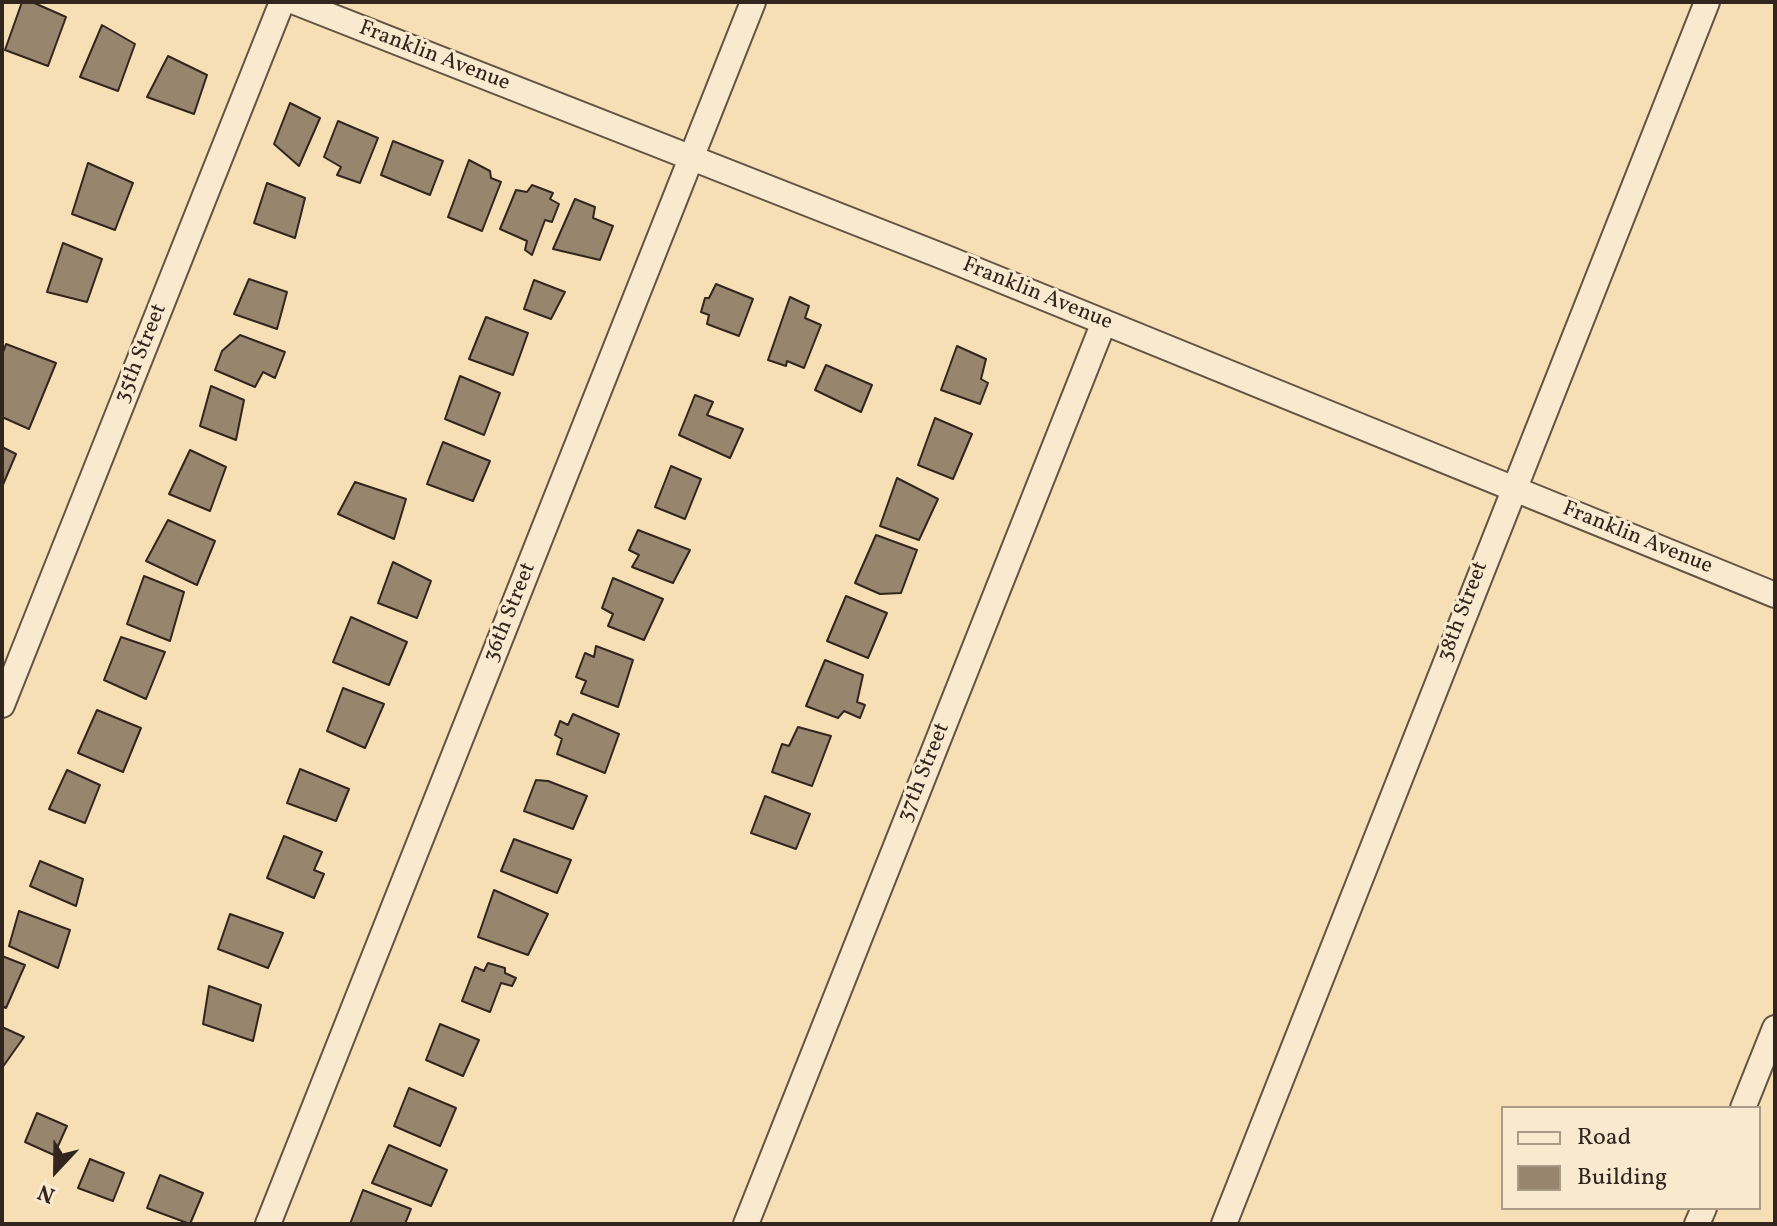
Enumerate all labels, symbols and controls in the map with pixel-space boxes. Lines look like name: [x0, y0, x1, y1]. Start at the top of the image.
street label: Franklin Avenue: [355, 16, 513, 98]
street label: Franklin Avenue: [958, 253, 1116, 337]
street label: 35th Street: [110, 300, 174, 408]
street label: Franklin Avenue: [1558, 497, 1716, 581]
street label: 38th Street: [1433, 558, 1495, 666]
street label: 36th Street: [479, 559, 543, 667]
street label: 37th Street: [893, 719, 957, 827]
legend: [1501, 1106, 1761, 1210]
text: Road: [1577, 1121, 1631, 1155]
north arrow: [16, 1130, 96, 1210]
text: Building: [1577, 1161, 1667, 1195]
text: N: [34, 1175, 60, 1210]

